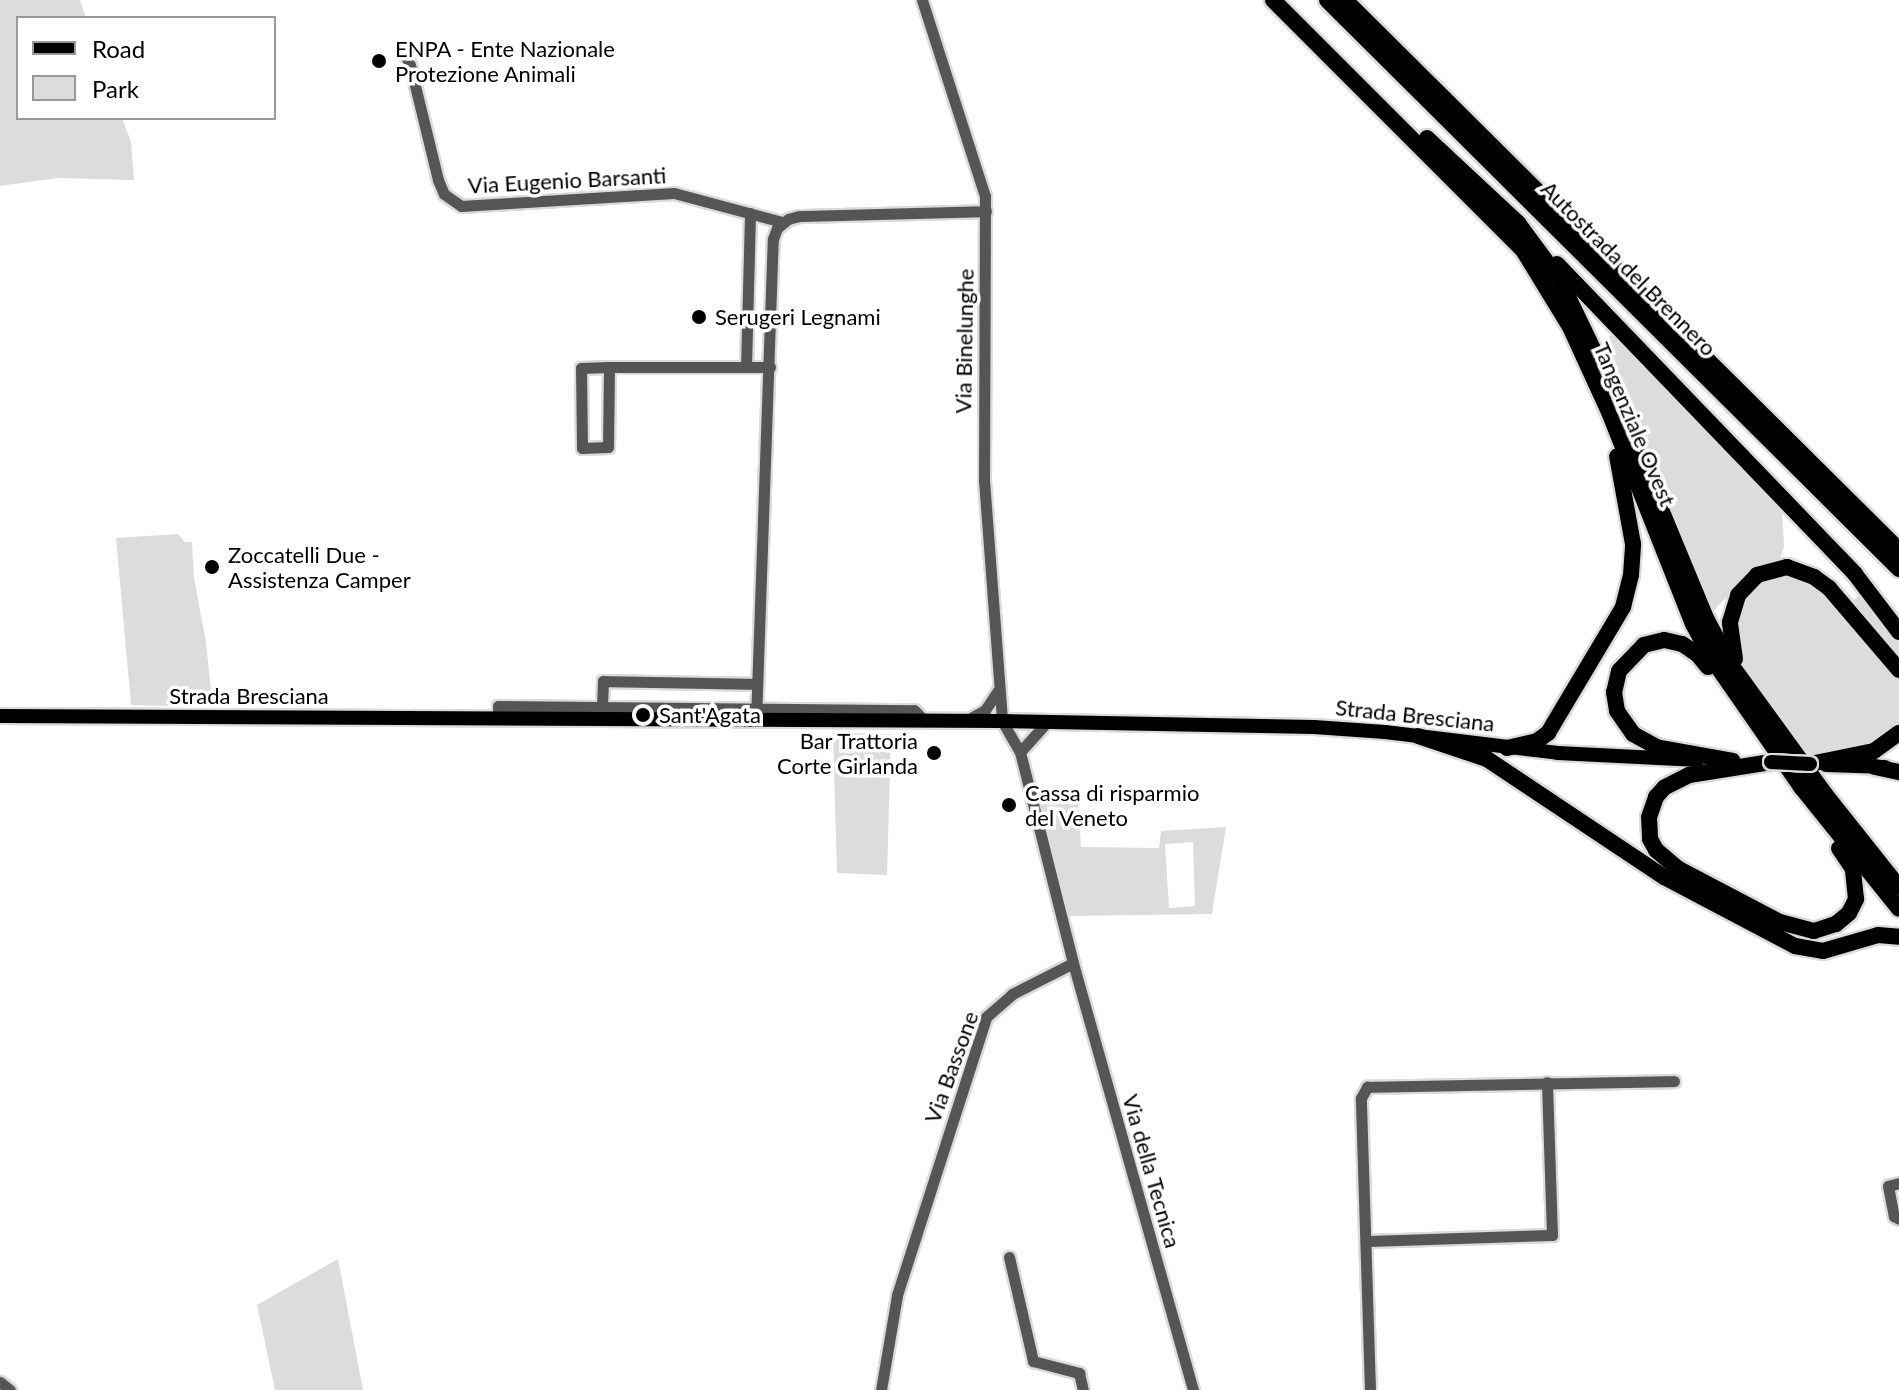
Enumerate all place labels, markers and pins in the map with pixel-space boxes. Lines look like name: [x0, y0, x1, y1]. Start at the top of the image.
place label: ENPA - Ente Nazionale Protezione Animali: [395, 35, 616, 86]
marker: ENPA - Ente Nazionale Protezione Animali: [370, 52, 388, 70]
place label: Serugeri Legnami: [715, 304, 881, 330]
marker: Serugeri Legnami: [690, 308, 708, 326]
place label: Zoccatelli Due - Assistenza Camper: [228, 541, 411, 592]
marker: Zoccatelli Due - Assistenza Camper: [203, 558, 221, 576]
place label: Sant'Agata: [659, 702, 761, 728]
marker: Sant'Agata: [634, 706, 652, 724]
place label: Bar Trattoria Corte Girlanda: [777, 727, 918, 778]
marker: Bar Trattoria Corte Girlanda: [925, 744, 943, 762]
place label: Cassa di risparmio del Veneto: [1025, 779, 1199, 830]
marker: Cassa di risparmio del Veneto: [1000, 796, 1018, 814]

